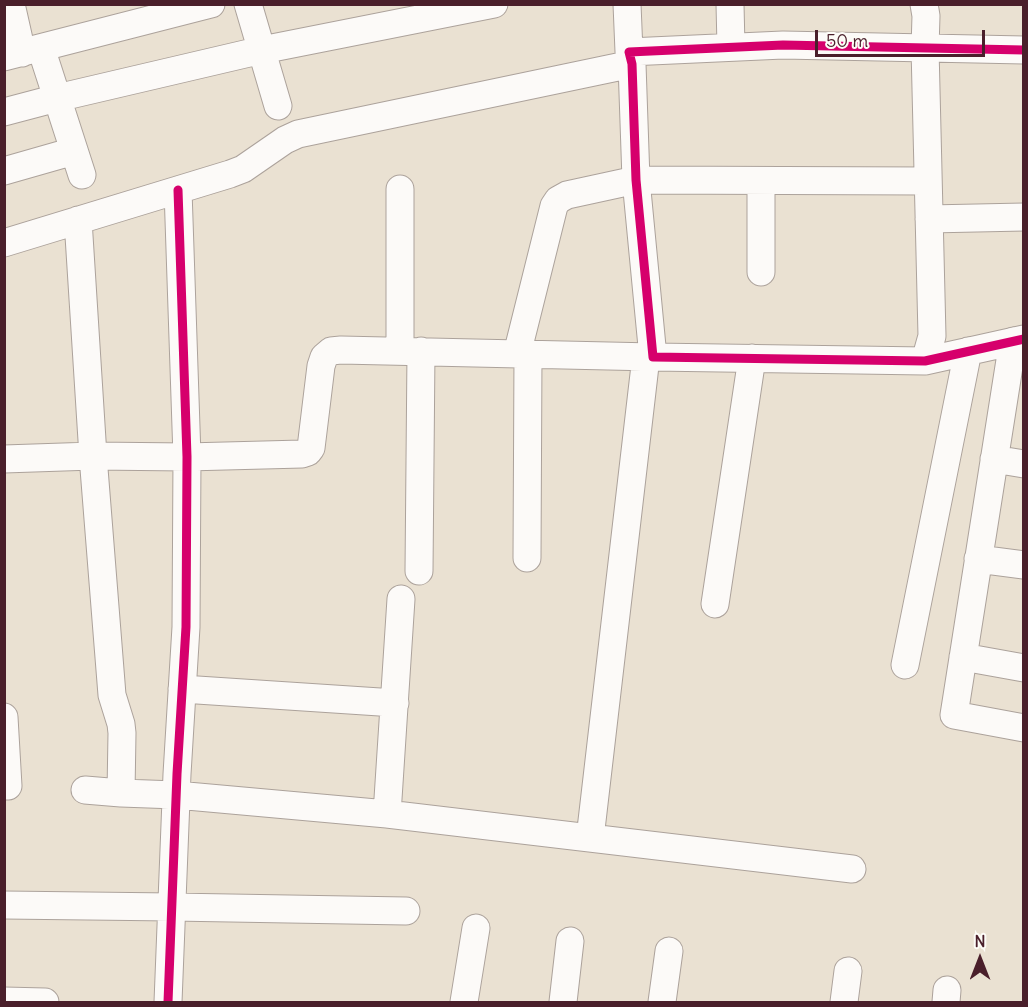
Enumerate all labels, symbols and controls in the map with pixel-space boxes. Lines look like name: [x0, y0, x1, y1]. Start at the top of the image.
scale bar: [818, 18, 988, 56]
text: 50 m: [826, 29, 868, 52]
north arrow: [950, 929, 1010, 989]
text: N: [974, 931, 986, 951]

